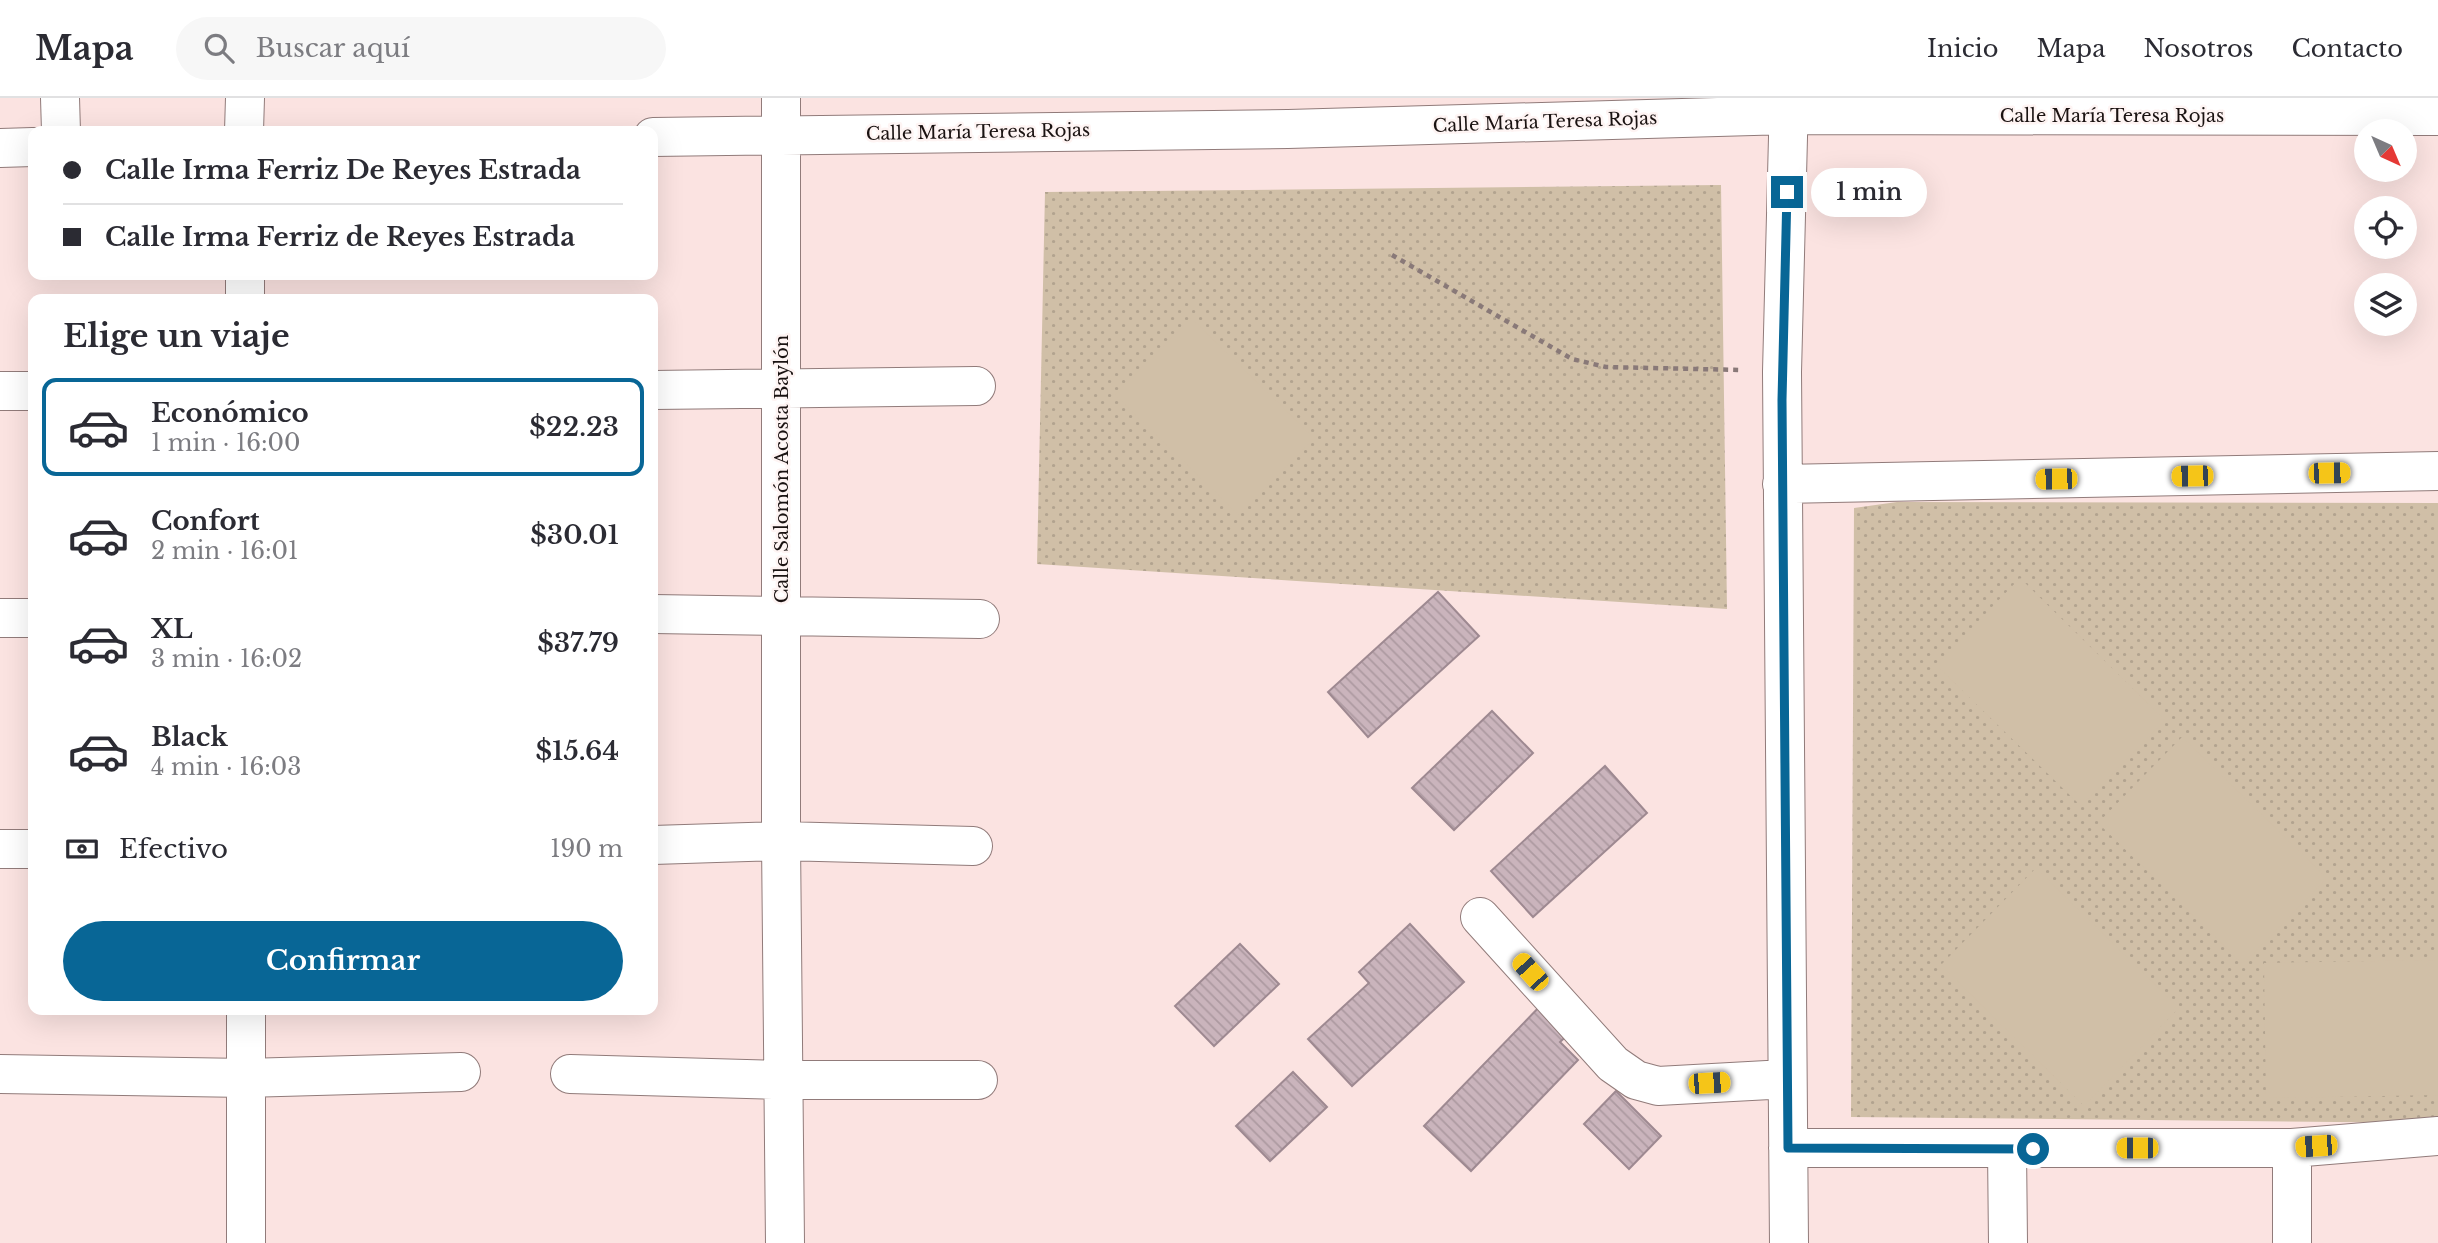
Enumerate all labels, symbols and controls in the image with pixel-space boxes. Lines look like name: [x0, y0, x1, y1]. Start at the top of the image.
search box: [176, 17, 666, 80]
text: Mapa: [35, 28, 134, 69]
icon: search: [200, 29, 238, 67]
text: Buscar aquí: [256, 32, 410, 64]
text: Inicio: [1927, 34, 1998, 63]
text: Mapa: [2036, 34, 2105, 63]
text: Nosotros: [2143, 34, 2254, 63]
text: Contacto: [2292, 34, 2403, 63]
street label: Calle María Teresa Rojas: [2000, 105, 2224, 127]
street label: Calle María Teresa Rojas: [1433, 107, 1657, 137]
street label: Calle María Teresa Rojas: [866, 119, 1090, 145]
north arrow: [2354, 119, 2417, 182]
map controls: [2354, 119, 2417, 336]
text: Calle Irma Ferriz De Reyes Estrada: [105, 154, 581, 186]
callout: 1 min: [1812, 168, 1927, 217]
route end: [1771, 176, 1803, 208]
text: 1 min: [1836, 178, 1902, 206]
button: locate: [2354, 196, 2417, 259]
text: Calle Irma Ferriz de Reyes Estrada: [105, 221, 575, 253]
button: layers: [2354, 273, 2417, 336]
text: Elige un viaje: [63, 316, 290, 356]
street label: Calle Salomón Acosta Baylón: [771, 335, 793, 603]
icon: car: [67, 396, 130, 459]
text: Económico: [151, 397, 309, 429]
text: $22.23: [529, 411, 619, 443]
text: 1 min · 16:00: [151, 429, 300, 457]
car: [2308, 462, 2351, 484]
car: [2171, 465, 2214, 487]
car: [2035, 468, 2078, 490]
icon: car: [67, 504, 130, 567]
text: Confort: [151, 505, 260, 537]
text: $30.01: [530, 519, 619, 551]
text: 2 min · 16:01: [151, 537, 298, 565]
icon: car: [67, 612, 130, 675]
text: XL: [151, 613, 193, 645]
text: $37.79: [537, 627, 619, 659]
text: 3 min · 16:02: [151, 645, 302, 673]
icon: car: [67, 720, 130, 783]
text: Black: [151, 721, 228, 753]
text: $15.64: [536, 735, 619, 767]
text: 4 min · 16:03: [151, 753, 301, 781]
icon: cash: [63, 830, 101, 868]
text: Efectivo: [119, 833, 228, 865]
text: 190 m: [550, 835, 623, 863]
button: Confirmar: [63, 921, 623, 1001]
car: [1509, 949, 1552, 995]
car: [1688, 1071, 1731, 1095]
route start: [2017, 1133, 2049, 1165]
car: [2295, 1134, 2338, 1158]
car: [2117, 1138, 2159, 1159]

